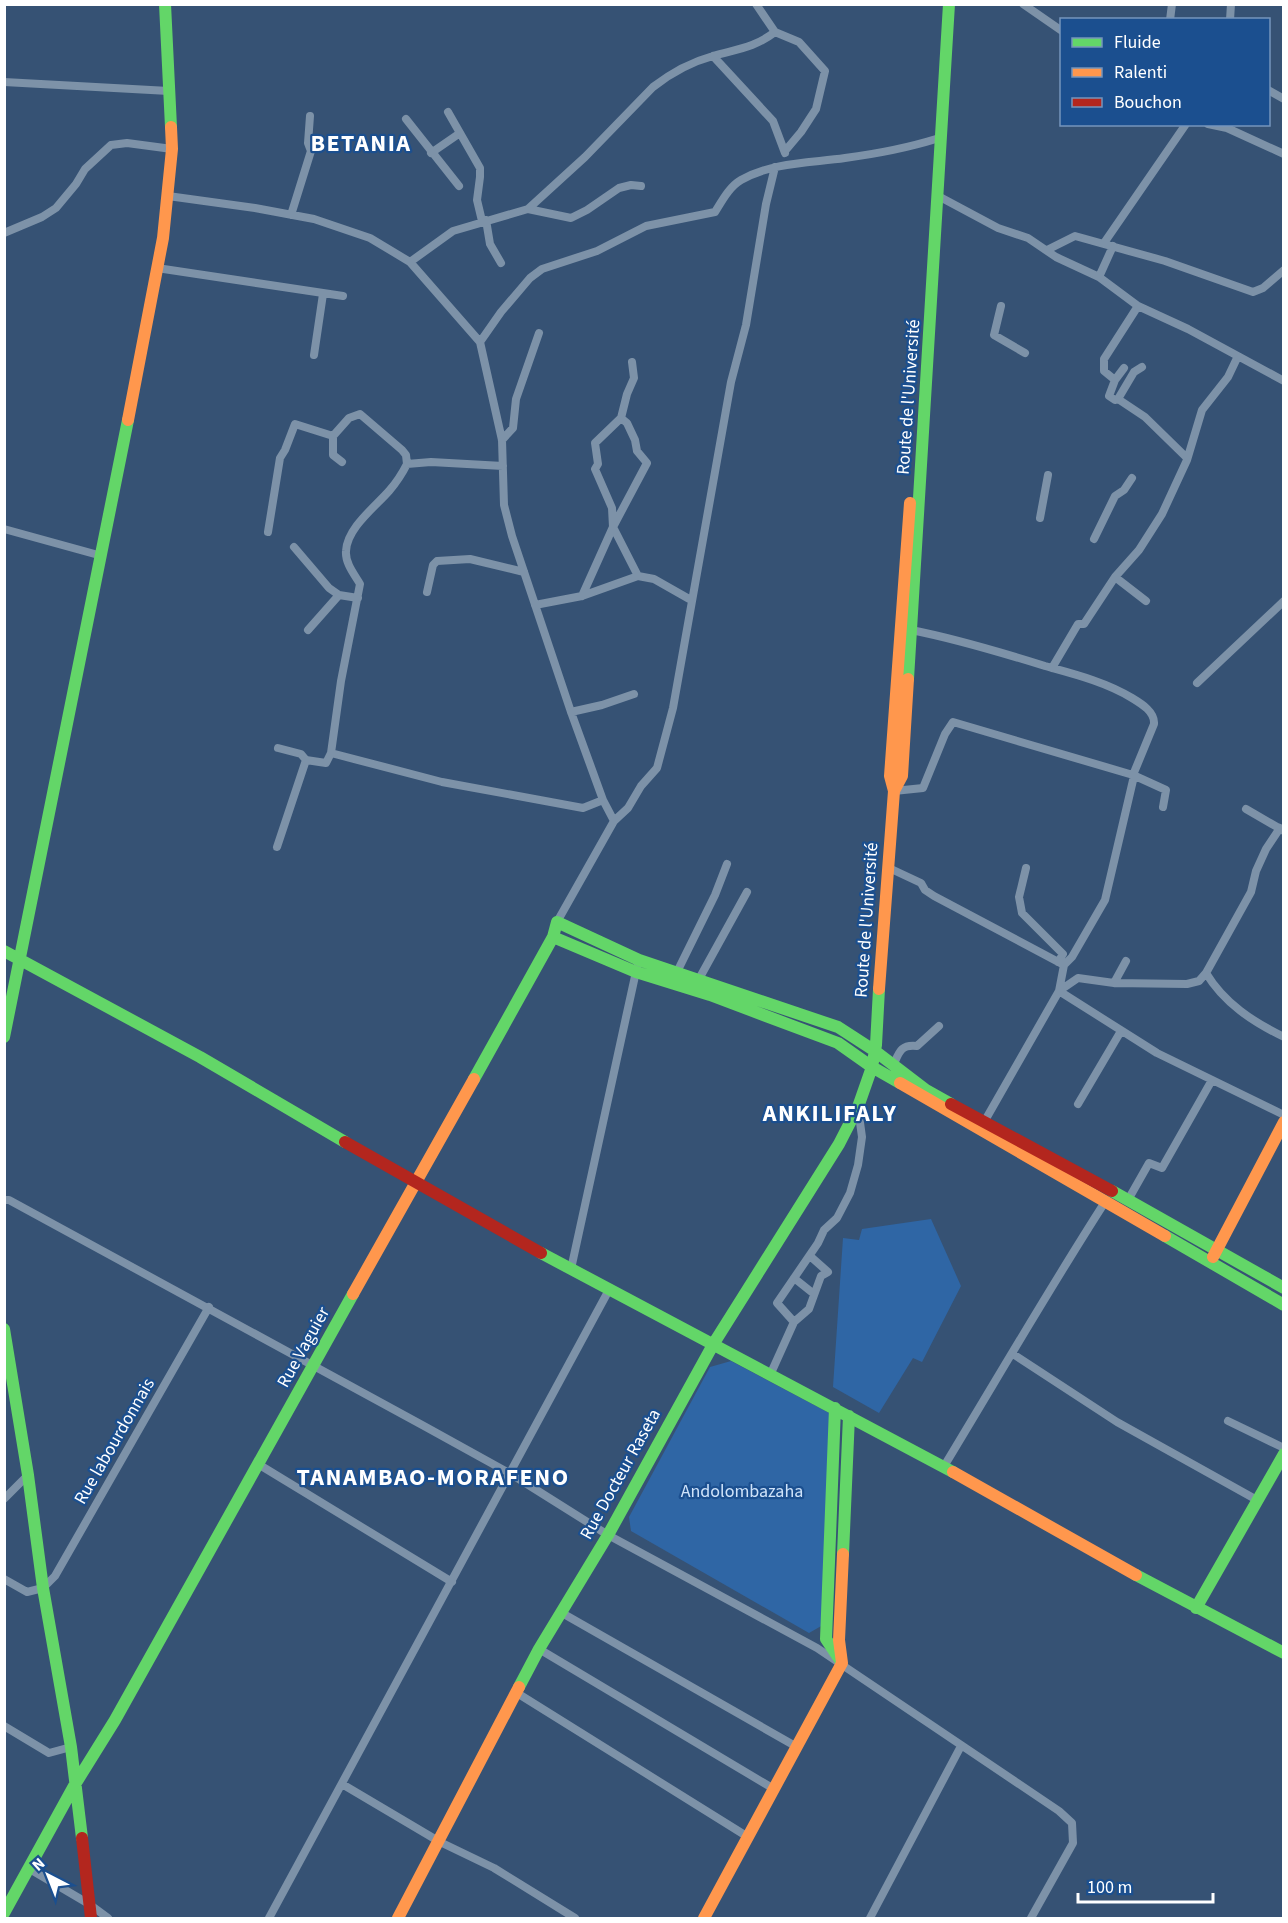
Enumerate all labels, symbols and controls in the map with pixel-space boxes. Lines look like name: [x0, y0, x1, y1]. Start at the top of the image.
legend: [1060, 18, 1270, 126]
text: Fluide: [1114, 30, 1161, 55]
text: Ralenti: [1114, 60, 1167, 85]
text: Bouchon: [1114, 90, 1182, 115]
district label: BETANIA: [310, 126, 412, 161]
street label: Route de l'Université: [891, 318, 926, 476]
street label: Route de l'Université: [849, 841, 884, 999]
district label: ANKILIFALY: [762, 1096, 897, 1131]
street label: Rue Vaguier: [271, 1302, 336, 1392]
street label: Rue labourdonnais: [68, 1373, 161, 1509]
street label: Rue Docteur Raseta: [574, 1404, 667, 1544]
district label: TANAMBAO-MORAFENO: [296, 1460, 570, 1495]
park label: Andolombazaha: [681, 1479, 803, 1504]
north arrow: [18, 1845, 78, 1905]
text: N: [27, 1853, 50, 1876]
scale bar: [1078, 1866, 1213, 1904]
text: 100 m: [1087, 1875, 1132, 1900]

